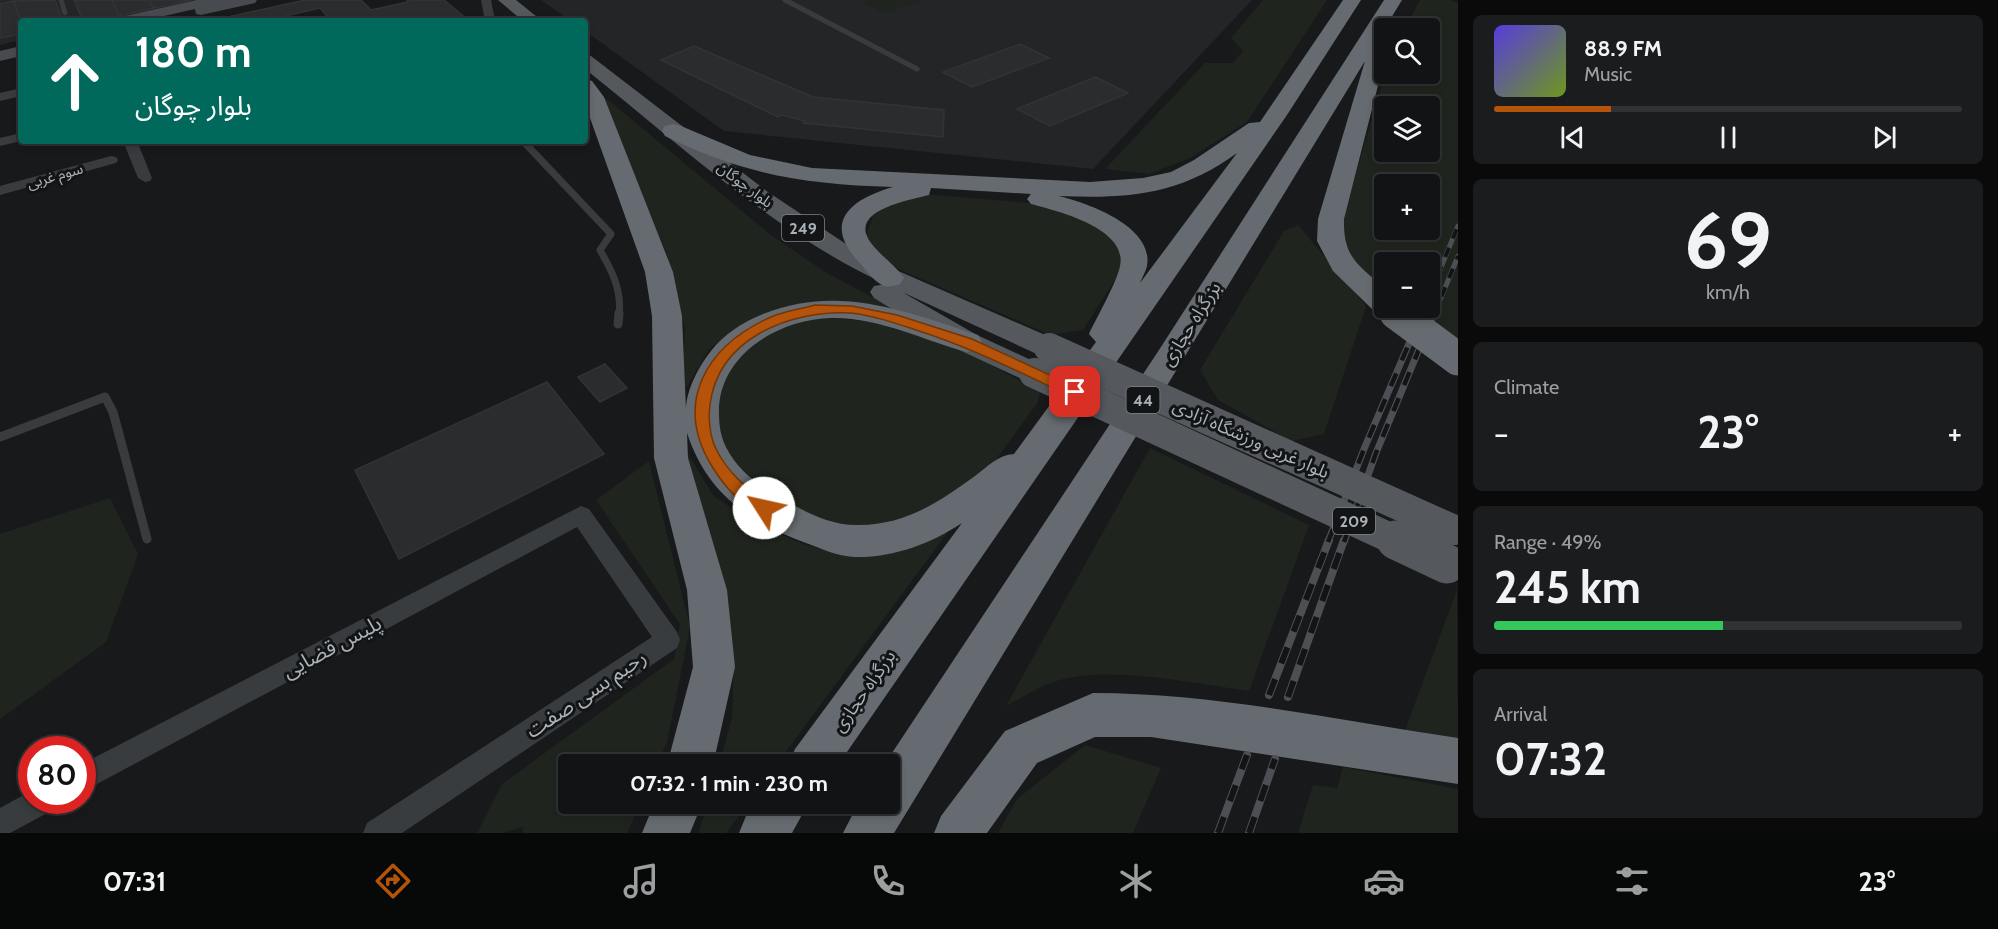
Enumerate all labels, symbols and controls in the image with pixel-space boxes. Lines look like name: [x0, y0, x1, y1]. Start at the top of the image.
map controls: [1374, 18, 1440, 318]
button: search: [1374, 18, 1440, 84]
text: 180 m: [135, 26, 251, 78]
text: 88.9 FM: [1584, 35, 1662, 62]
icon: ahead: [36, 42, 114, 120]
text: Music: [1584, 62, 1632, 86]
text: بلوار چوگان: [135, 89, 252, 122]
button: layers: [1374, 96, 1440, 162]
icon: previous: [1556, 121, 1589, 154]
icon: pause: [1712, 121, 1745, 154]
icon: next: [1868, 121, 1901, 154]
street label: بلوار چوگان: [713, 158, 776, 213]
street label: سوم غربی: [25, 159, 86, 195]
button: +: [1374, 174, 1440, 240]
text: 69: [1684, 193, 1772, 288]
road number: 249: [782, 215, 824, 241]
button: −: [1374, 252, 1440, 318]
street label: بزرگراه حجازی: [1156, 278, 1226, 370]
text: km/h: [1706, 280, 1750, 304]
pin: [1049, 366, 1100, 417]
icon: arrive: [1058, 375, 1091, 408]
text: Climate: [1494, 375, 1559, 399]
road number: 44: [1126, 387, 1160, 413]
street label: بلوار غربی ورزشگاه آزادی: [1169, 395, 1333, 483]
text: 23°: [1697, 405, 1759, 459]
text: −: [1494, 413, 1509, 453]
text: +: [1947, 413, 1962, 453]
position arrow: [732, 476, 796, 540]
road number: 209: [1333, 508, 1375, 534]
text: Range · 49%: [1494, 530, 1602, 554]
text: 245 km: [1494, 560, 1641, 614]
street label: پلیس قضایی: [278, 610, 386, 684]
street label: رحیم بسی صفت: [521, 644, 652, 745]
street label: بزرگراه حجازی: [828, 646, 900, 736]
text: Arrival: [1494, 702, 1547, 726]
text: 07:32: [1494, 732, 1607, 786]
speed limit sign: 80: [18, 736, 96, 814]
text: 07:32 · 1 min · 230 m: [630, 770, 828, 797]
icon: directions: [372, 860, 414, 902]
icon: music: [620, 860, 662, 902]
icon: phone: [867, 860, 909, 902]
icon: climate: [1115, 860, 1157, 902]
icon: car: [1363, 860, 1405, 902]
icon: filters: [1611, 860, 1653, 902]
text: 07:31: [103, 865, 166, 898]
text: 23°: [1858, 865, 1895, 898]

